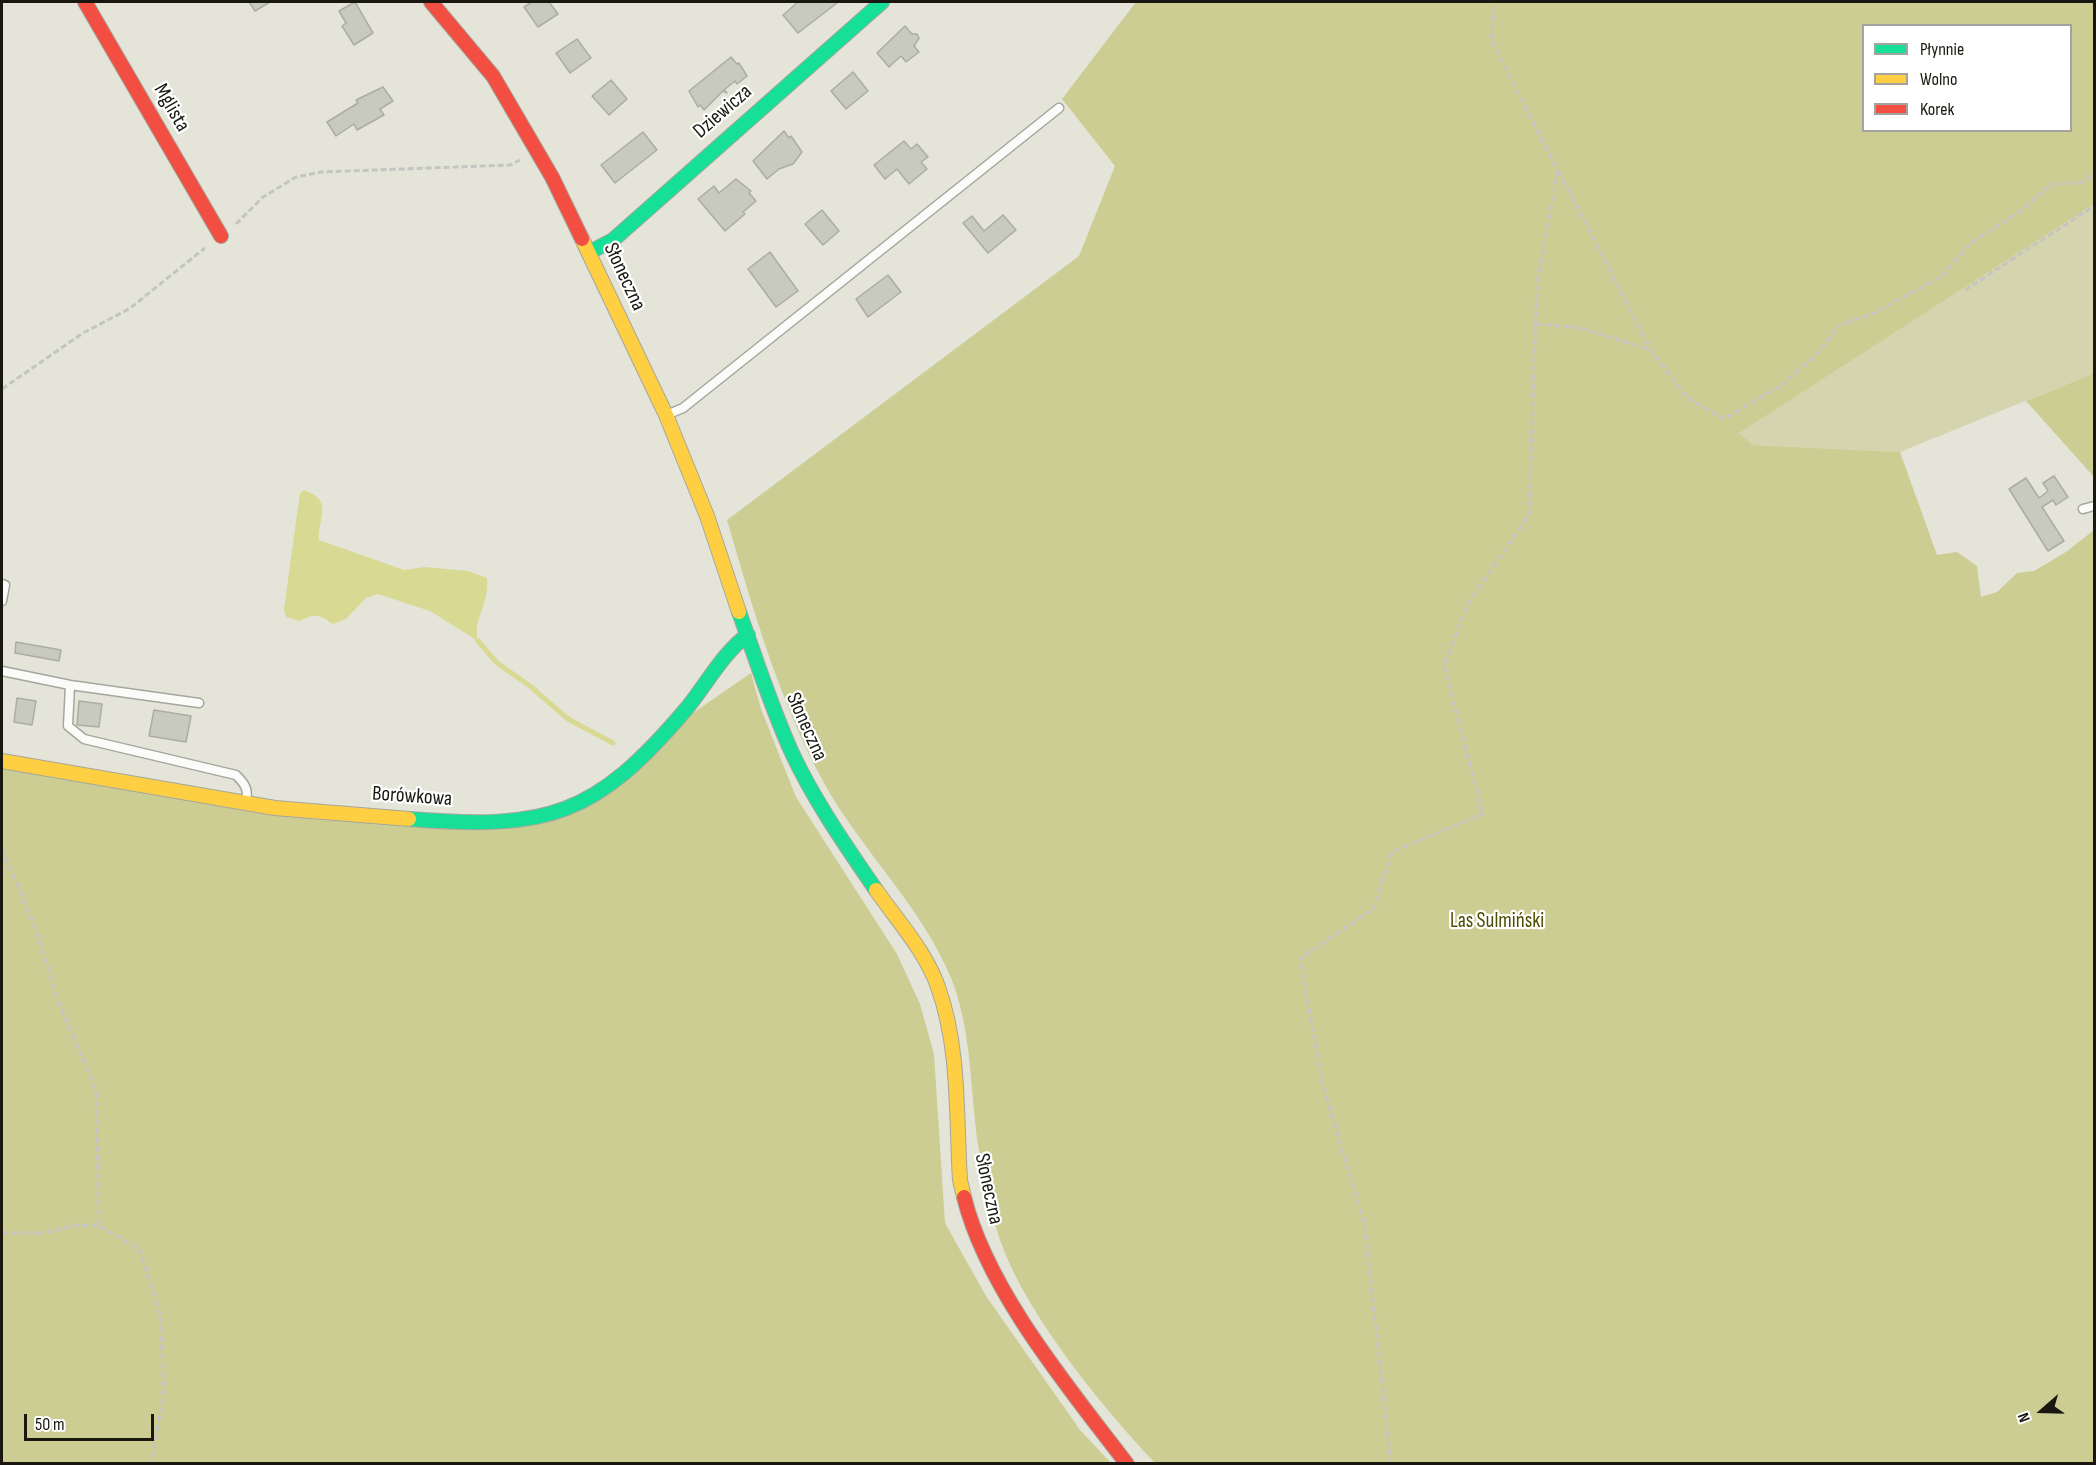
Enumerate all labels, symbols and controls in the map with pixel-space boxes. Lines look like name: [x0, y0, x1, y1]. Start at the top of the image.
legend: [1862, 24, 2072, 132]
text: Płynnie: [1920, 39, 1964, 60]
text: Wolno: [1920, 69, 1957, 90]
street label: Mglista: [147, 80, 195, 136]
street label: Dziewicza: [688, 80, 758, 144]
text: Korek: [1920, 99, 1954, 120]
street label: Słoneczna: [597, 239, 651, 315]
street label: Słoneczna: [780, 689, 832, 765]
street label: Borówkowa: [371, 782, 453, 812]
park label: Las Sulmiński: [1450, 909, 1544, 935]
street label: Słoneczna: [968, 1151, 1008, 1227]
north arrow: [2012, 1381, 2072, 1441]
scale bar: [27, 1402, 158, 1440]
text: N: [2014, 1410, 2035, 1425]
text: 50 m: [35, 1414, 65, 1435]

